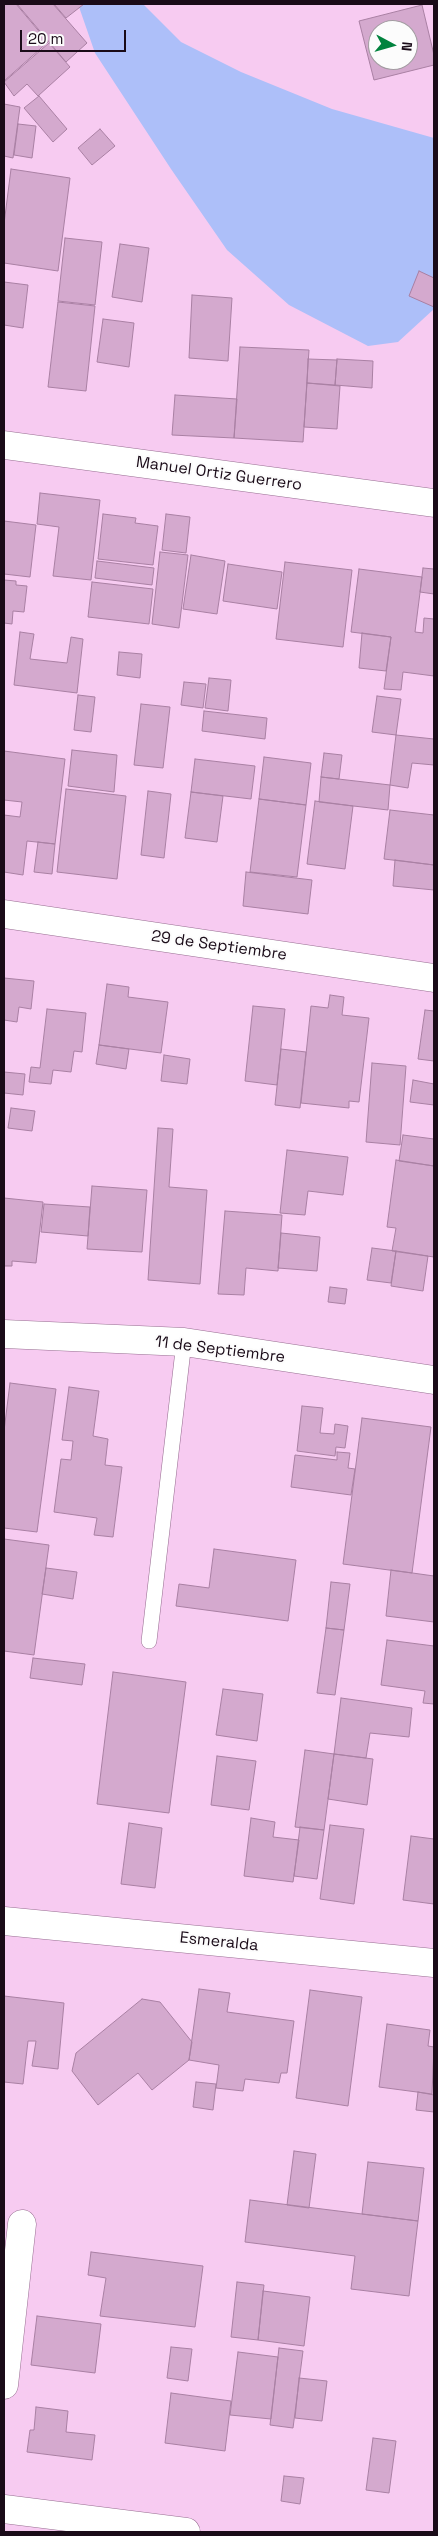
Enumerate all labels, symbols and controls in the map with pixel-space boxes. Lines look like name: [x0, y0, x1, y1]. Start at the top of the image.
scale bar: [22, 20, 129, 52]
north arrow: [368, 20, 418, 70]
text: 20 m: [28, 29, 63, 48]
text: N: [397, 41, 416, 52]
street label: Manuel Ortiz Guerrero: [135, 453, 303, 495]
street label: 29 de Septiembre: [150, 927, 288, 965]
street label: 11 de Septiembre: [154, 1333, 286, 1367]
street label: Esmeralda: [179, 1928, 259, 1956]

